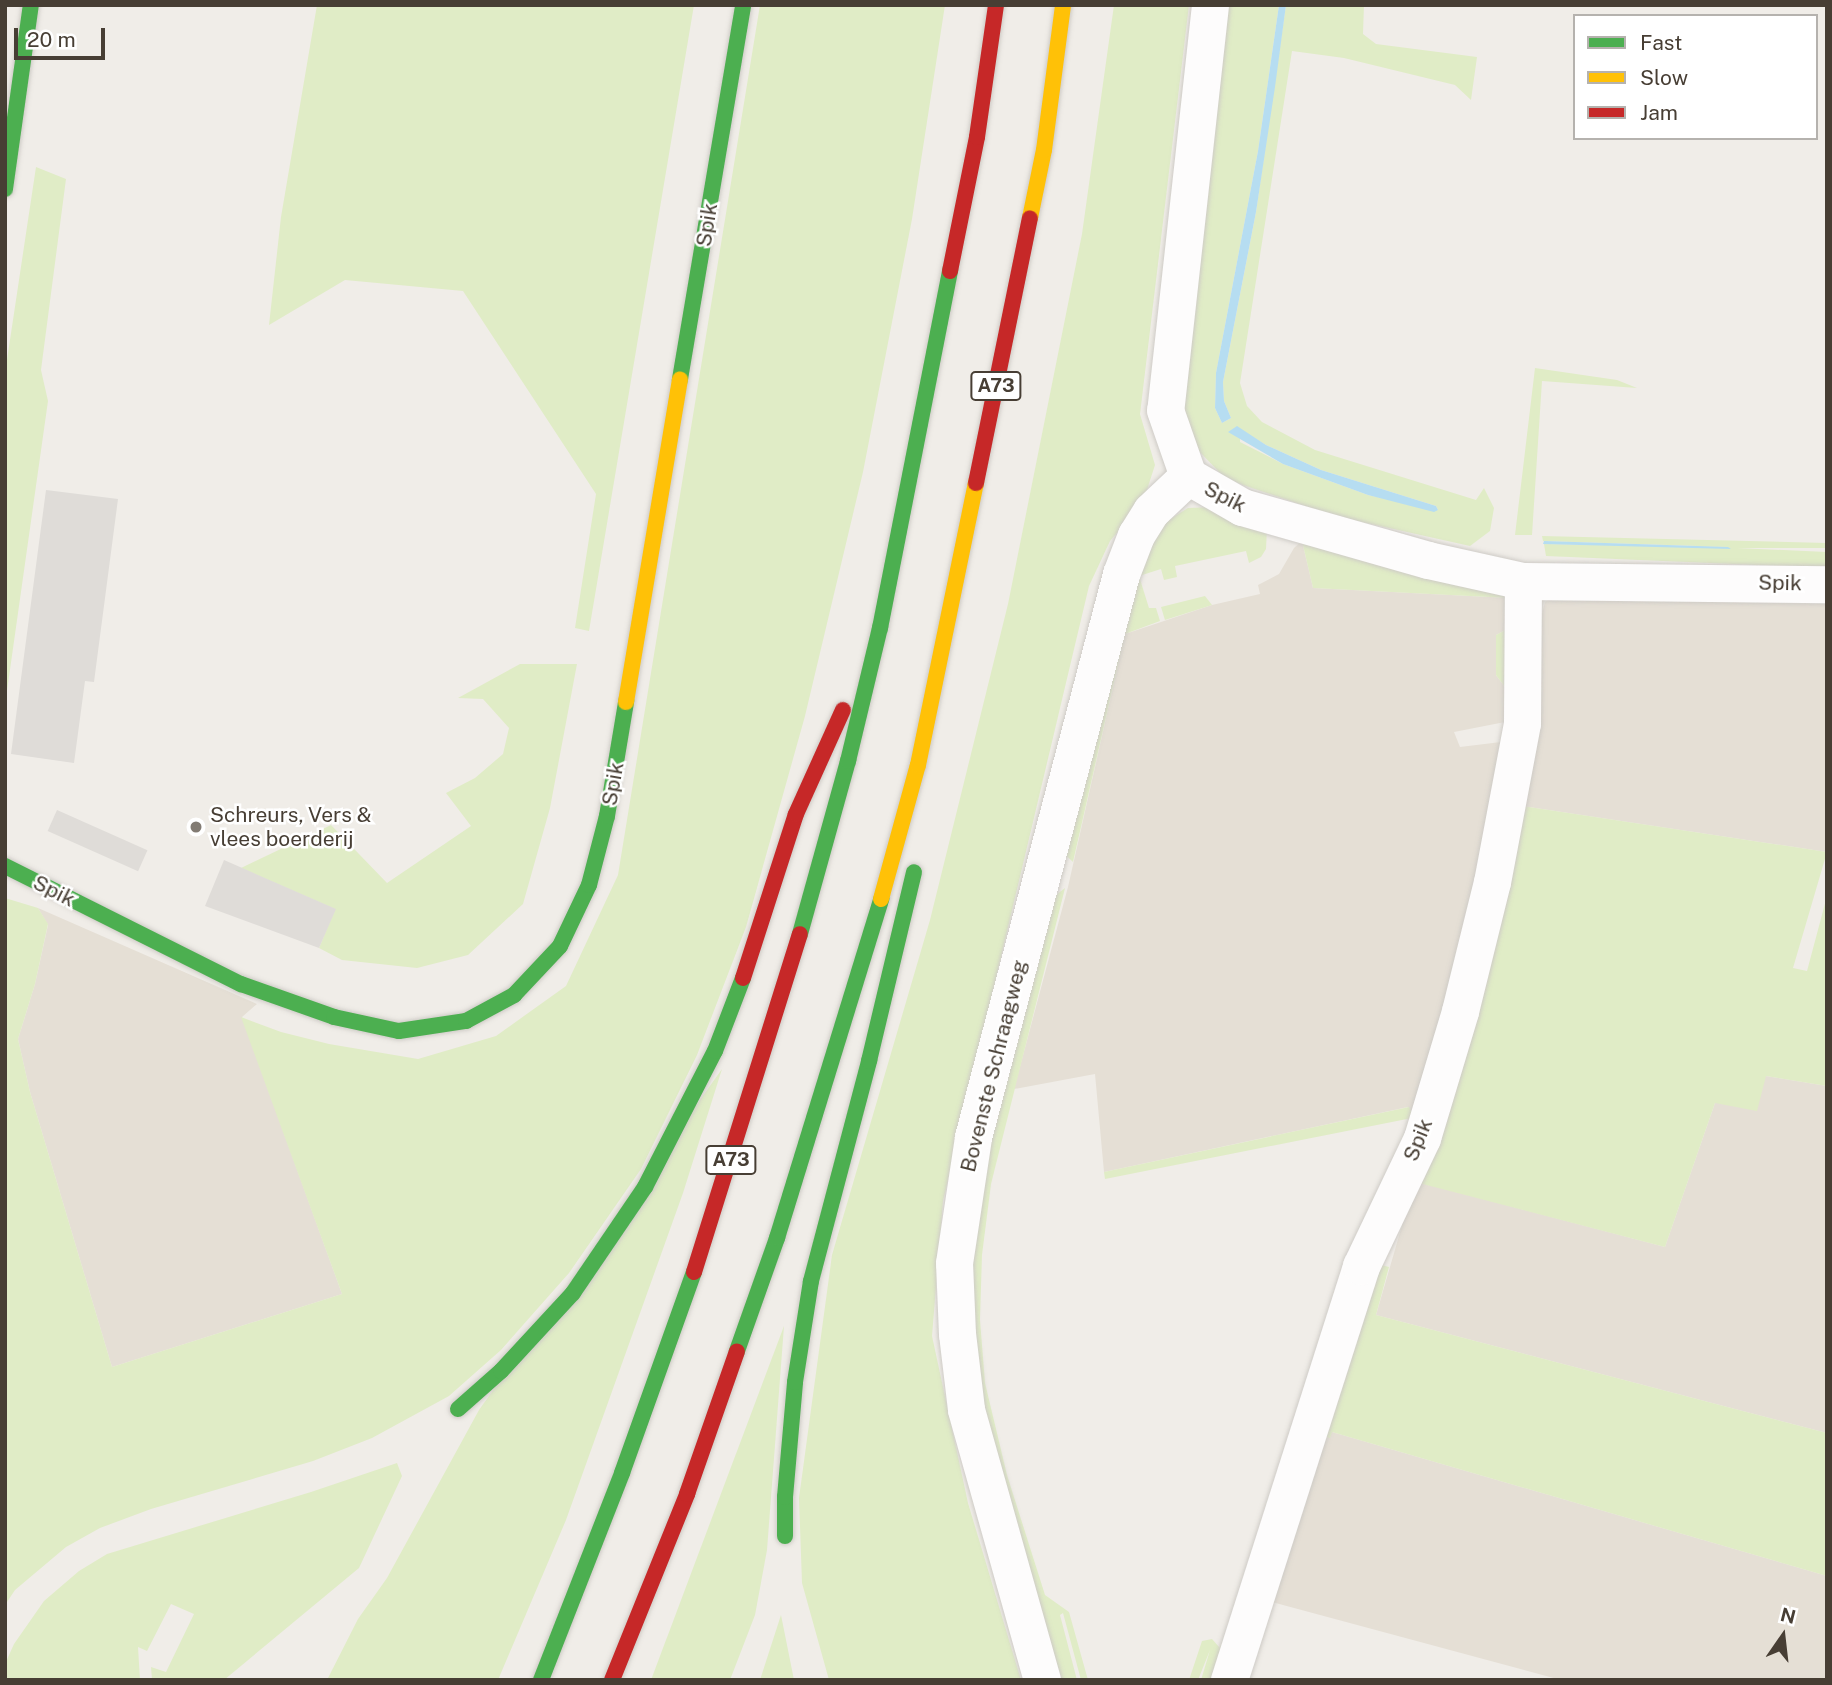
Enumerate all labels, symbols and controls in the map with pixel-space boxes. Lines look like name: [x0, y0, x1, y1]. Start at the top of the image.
scale bar: [18, 14, 108, 58]
legend: [1573, 14, 1818, 140]
text: 20 m: [27, 27, 76, 52]
text: Fast: [1640, 30, 1682, 55]
text: Slow: [1640, 65, 1688, 90]
text: Jam: [1640, 100, 1678, 125]
street label: Spik: [691, 201, 723, 249]
road number: A73: [970, 370, 1022, 402]
street label: Spik: [1200, 476, 1250, 518]
street label: Spik: [1758, 570, 1802, 596]
street label: Spik: [597, 760, 629, 808]
place label: Schreurs, Vers & vlees boerderij: [210, 802, 372, 852]
marker: Schreurs, Vers & vlees boerderij: [188, 819, 204, 835]
street label: Spik: [29, 870, 79, 912]
street label: Bovenste Schraagweg: [955, 957, 1033, 1175]
street label: Spik: [1398, 1115, 1438, 1165]
road number: A73: [705, 1144, 757, 1176]
north arrow: [1748, 1601, 1818, 1671]
text: N: [1778, 1603, 1798, 1628]

